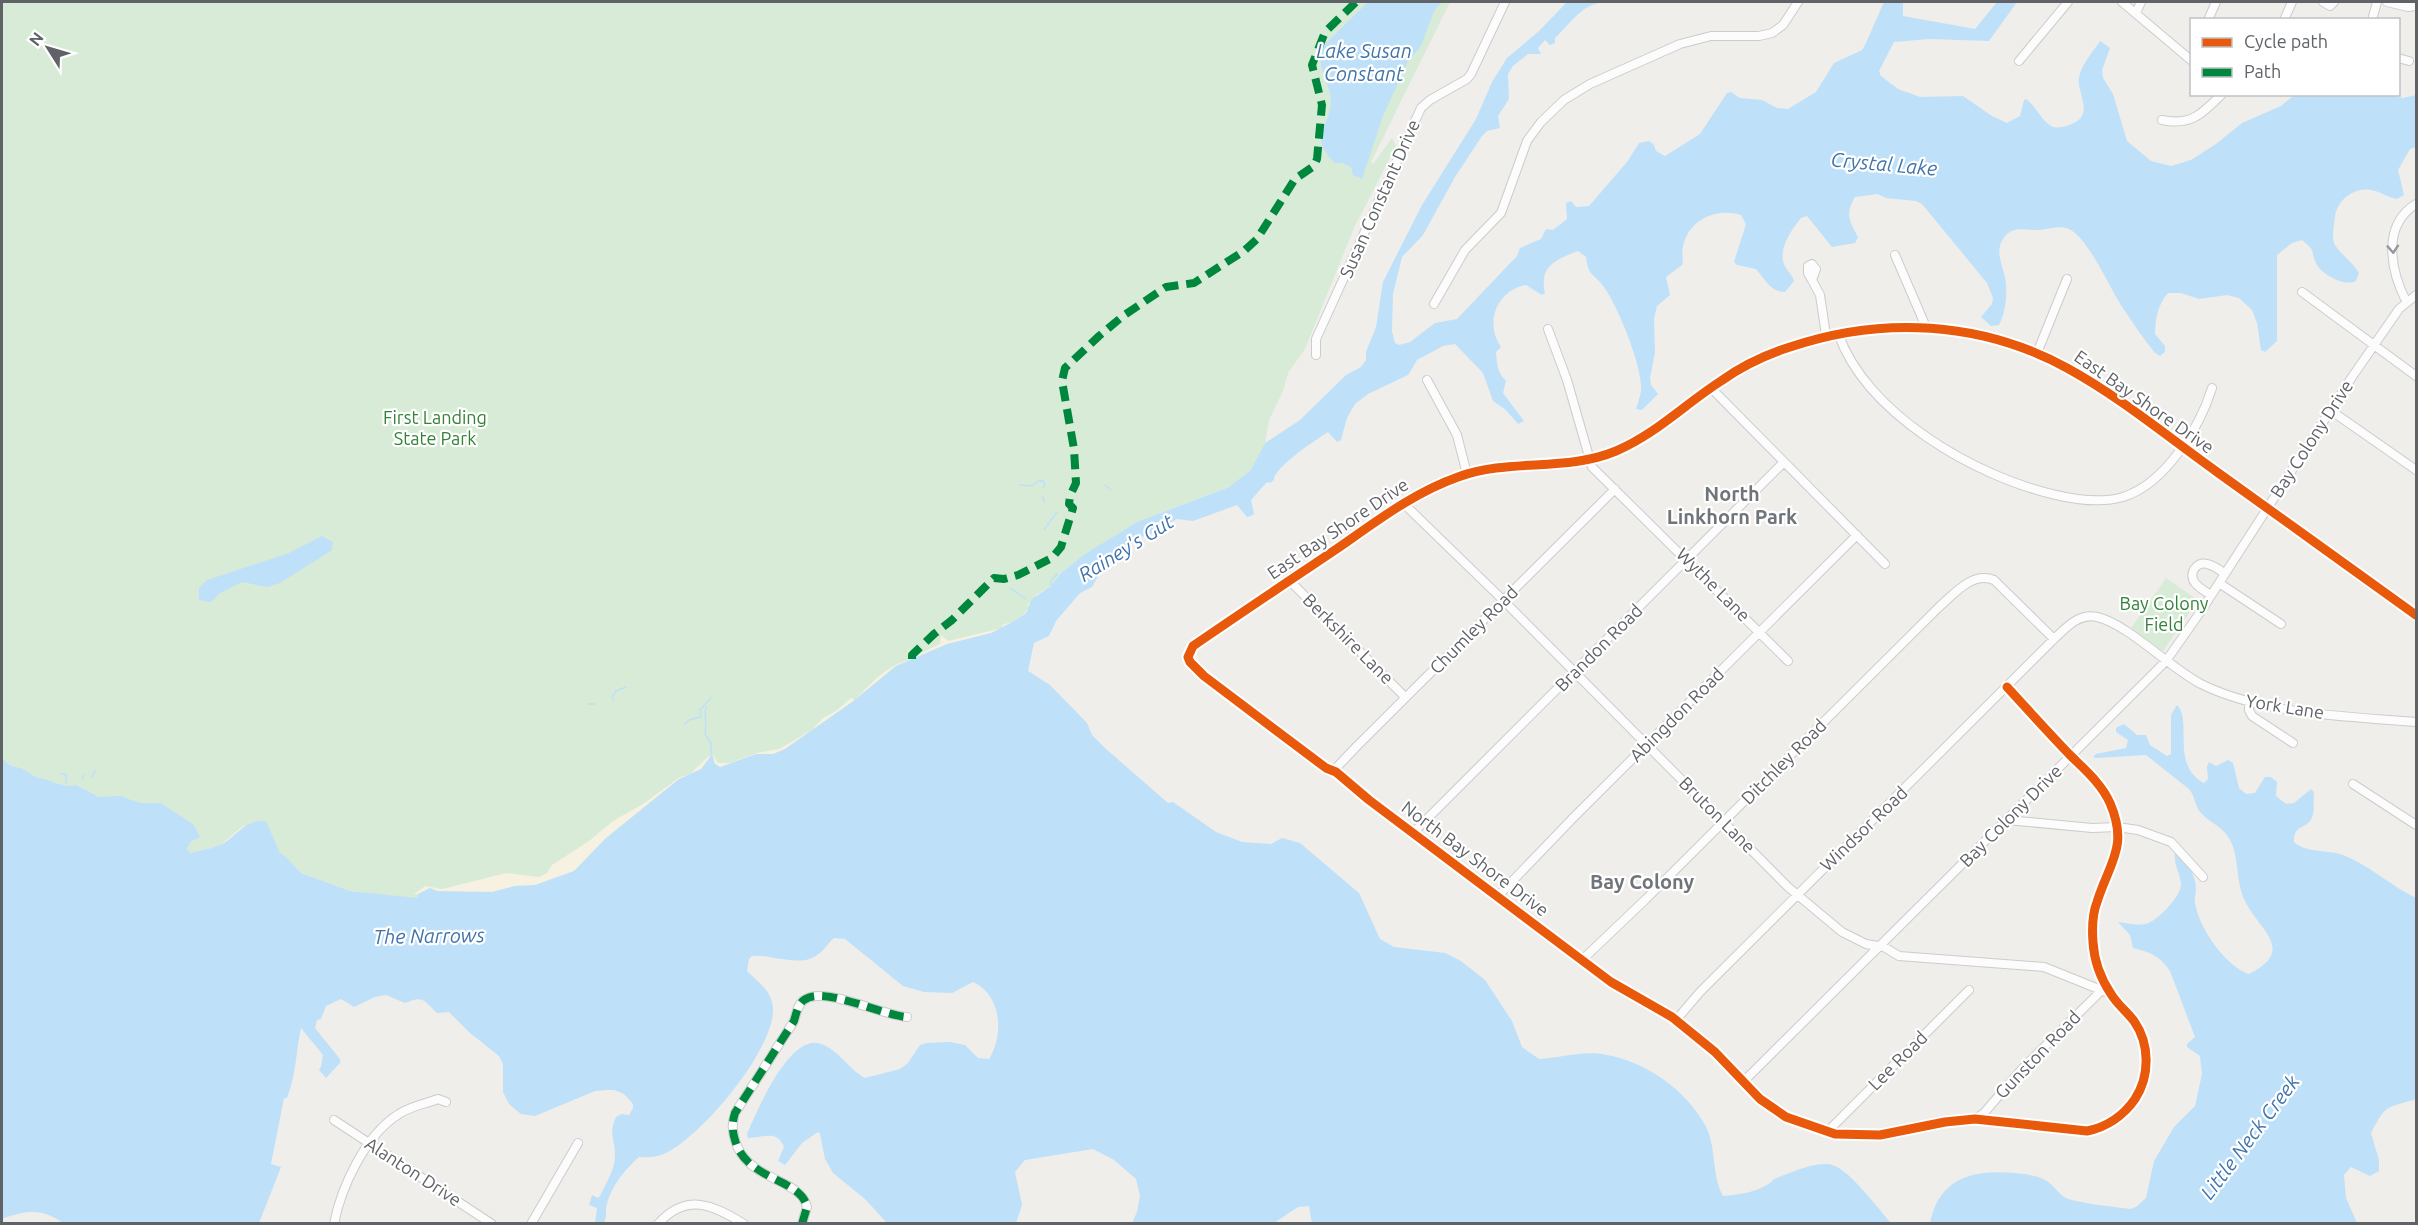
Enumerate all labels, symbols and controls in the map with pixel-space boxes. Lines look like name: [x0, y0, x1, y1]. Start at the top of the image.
north arrow: [18, 18, 78, 78]
legend: [2190, 18, 2400, 96]
text: N: [25, 29, 47, 49]
text: Cycle path: [2244, 31, 2328, 51]
water label: Lake Susan Constant: [1316, 39, 1412, 85]
text: Path: [2244, 61, 2281, 81]
street label: Susan Constant Drive: [1335, 116, 1423, 281]
water label: Crystal Lake: [1830, 147, 1938, 180]
one-way arrow: [2386, 244, 2399, 253]
street label: East Bay Shore Drive: [2071, 346, 2218, 457]
street label: Bay Colony Drive: [2266, 376, 2357, 501]
park label: First Landing State Park: [383, 407, 487, 448]
street label: East Bay Shore Drive: [1263, 474, 1412, 583]
district label: North Linkhorn Park: [1667, 482, 1797, 528]
water label: Rainey's Gut: [1074, 509, 1178, 586]
street label: Wythe Lane: [1673, 543, 1755, 625]
street label: Chumley Road: [1425, 581, 1521, 677]
street label: Berkshire Lane: [1299, 589, 1398, 688]
park label: Bay Colony Field: [2119, 593, 2209, 634]
street label: Brandon Road: [1551, 600, 1646, 695]
street label: Abingdon Road: [1625, 663, 1727, 765]
street label: York Lane: [2245, 690, 2326, 722]
street label: Ditchley Road: [1737, 715, 1830, 808]
street label: Bay Colony Drive: [1955, 760, 2065, 870]
street label: Bruton Lane: [1676, 772, 1760, 856]
street label: Windsor Road: [1816, 782, 1911, 875]
street label: North Bay Shore Drive: [1398, 796, 1553, 920]
district label: Bay Colony: [1590, 870, 1694, 893]
water label: The Narrows: [373, 923, 486, 948]
street label: Gunston Road: [1991, 1006, 2084, 1102]
street label: Lee Road: [1864, 1027, 1931, 1094]
water label: Little Neck Creek: [2195, 1070, 2304, 1203]
street label: Alanton Drive: [362, 1133, 465, 1210]

